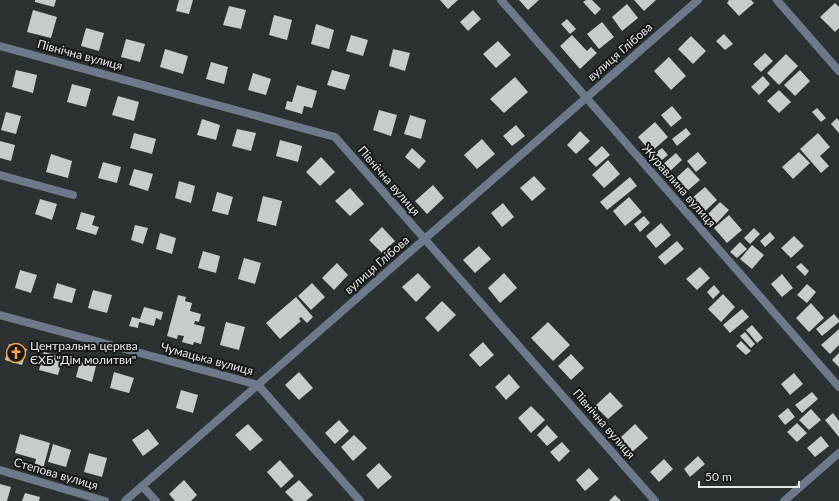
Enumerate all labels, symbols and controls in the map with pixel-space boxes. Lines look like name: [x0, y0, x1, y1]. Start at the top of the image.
street label: вулиця Глібова: [584, 19, 655, 84]
street label: Північна вулиця: [36, 36, 125, 73]
street label: Журавлина вулиця: [639, 141, 720, 230]
street label: Північна вулиця: [355, 143, 424, 219]
street label: вулиця Глібова: [341, 232, 412, 297]
place label: Центральна церква ЄХБ "Дім молитви": [30, 338, 138, 367]
street label: Чумацька вулиця: [159, 339, 255, 378]
church icon: Центральна церква ЄХБ "Дім молитви": [5, 342, 27, 364]
street label: Північна вулиця: [570, 386, 639, 462]
street label: Степова вулиця: [12, 454, 100, 493]
scale bar: [699, 463, 799, 489]
text: 50 m: [705, 469, 732, 484]

